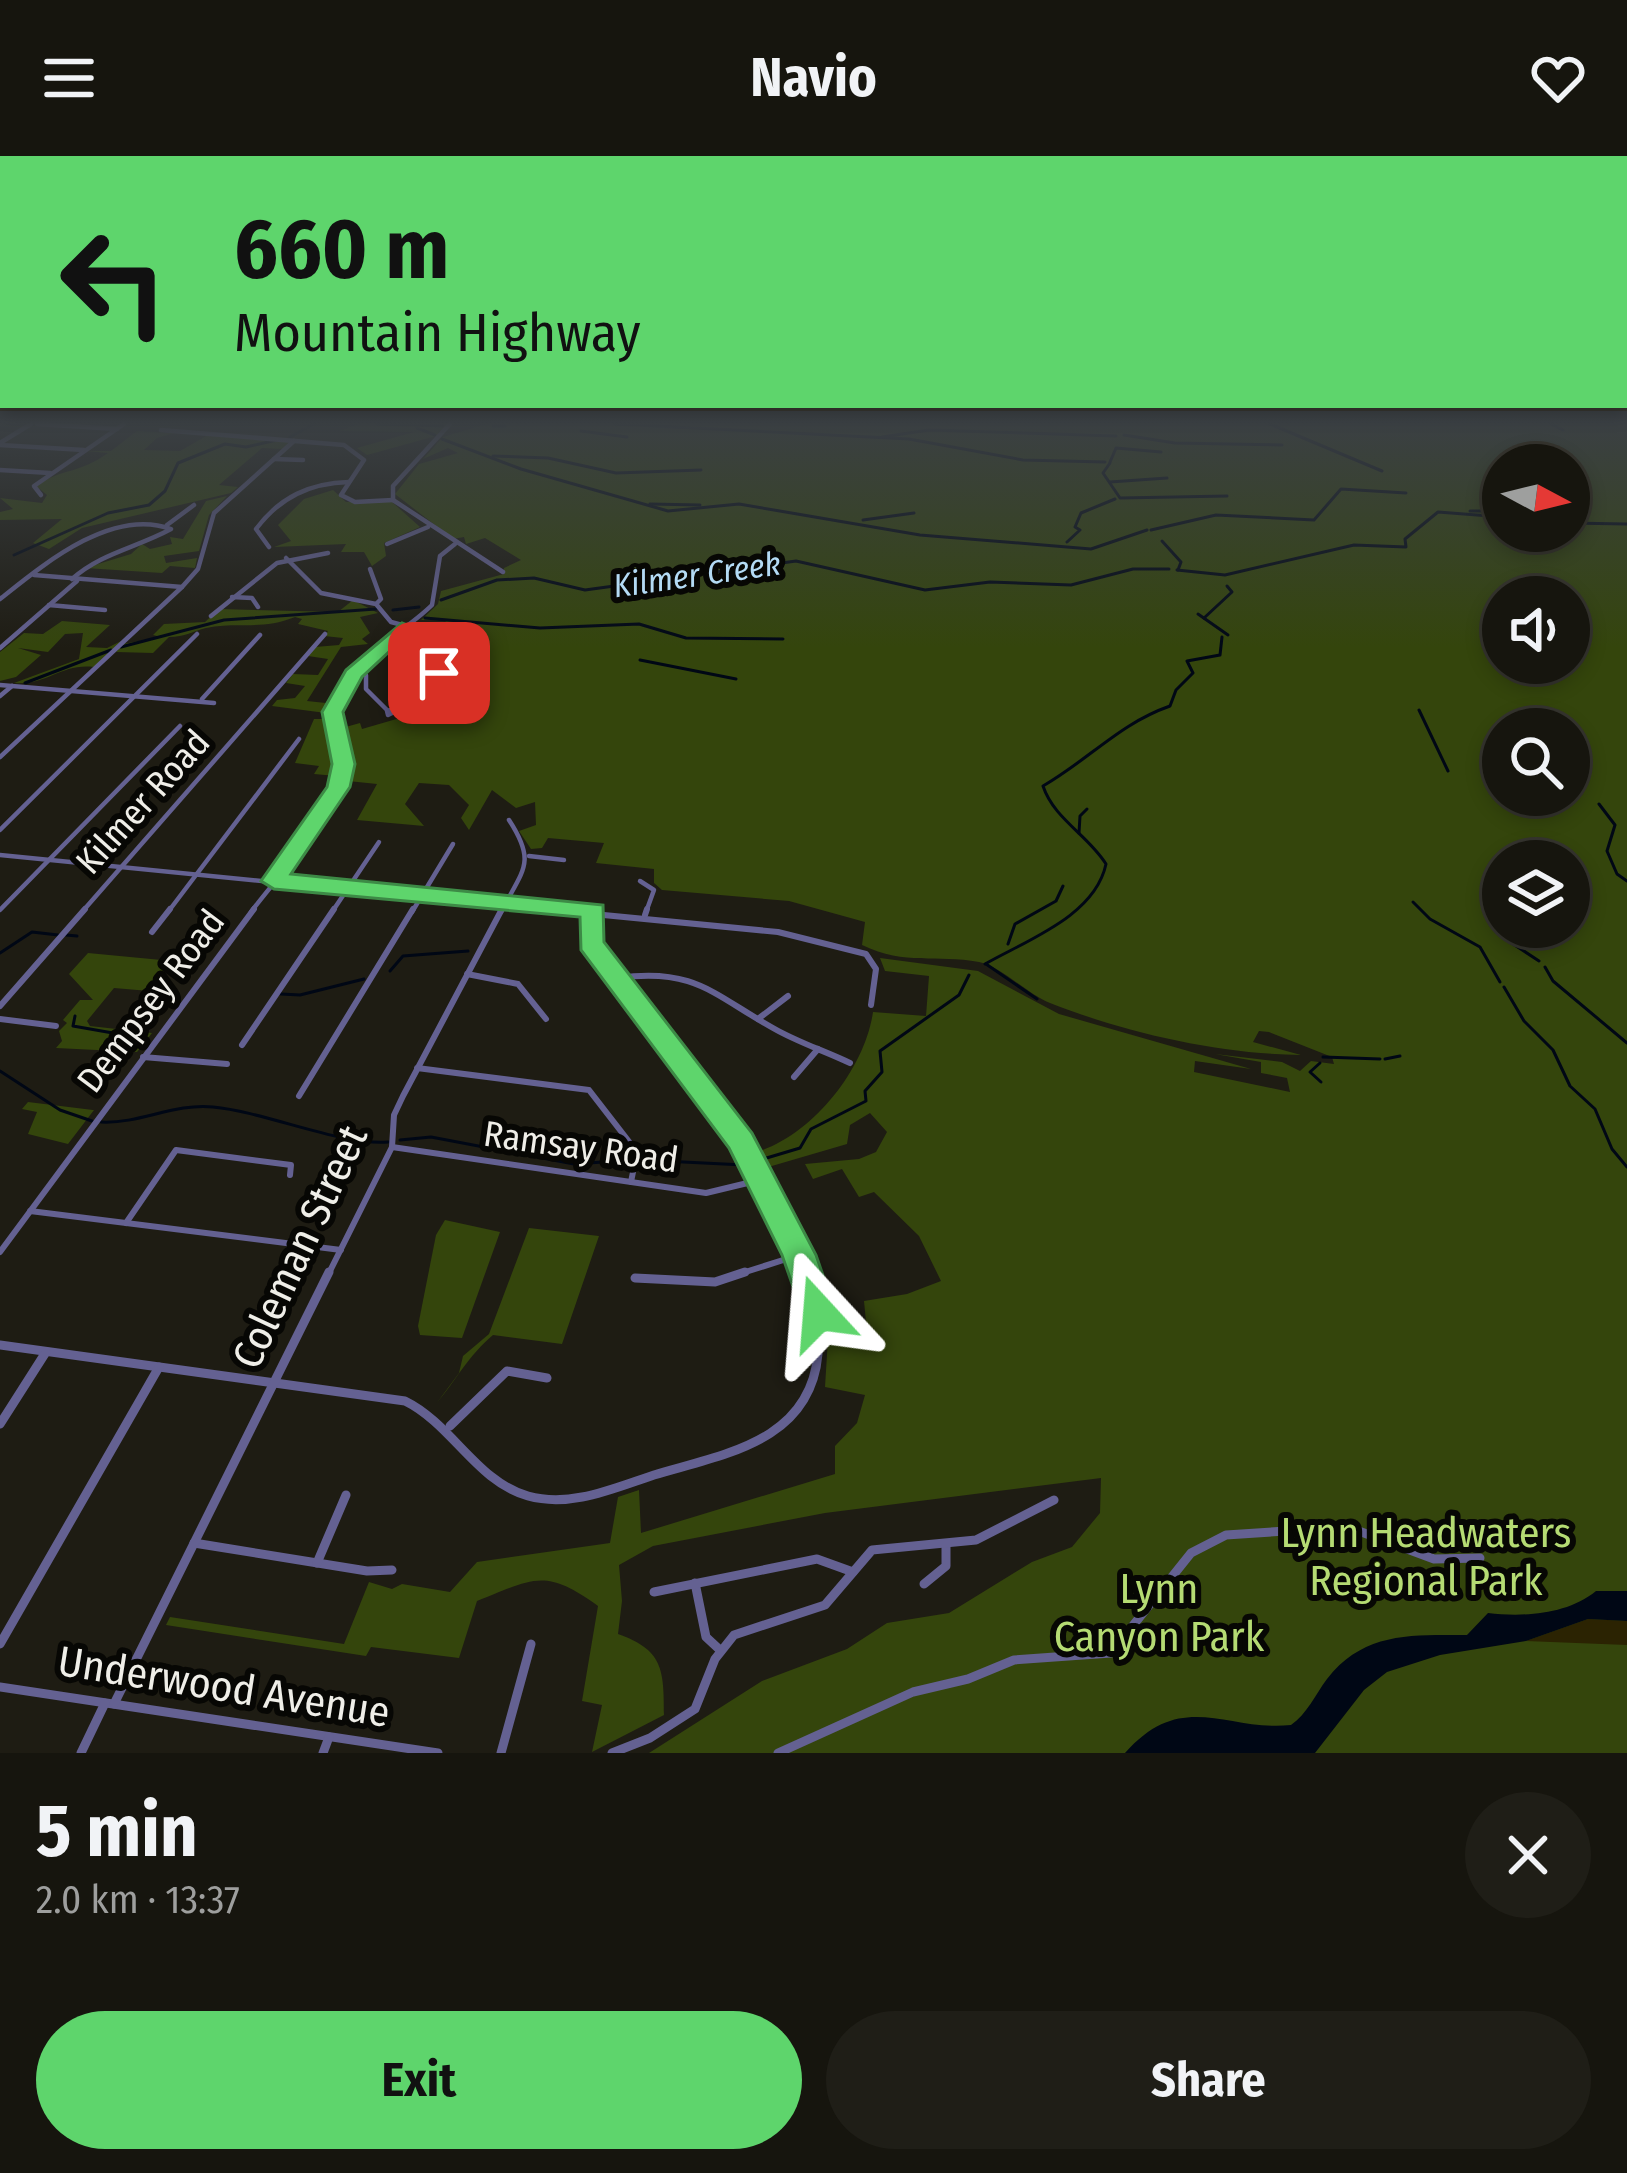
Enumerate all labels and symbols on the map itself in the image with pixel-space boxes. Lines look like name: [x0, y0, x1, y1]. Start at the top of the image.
north arrow: [1482, 444, 1590, 552]
water label: Kilmer Creek: [611, 543, 783, 607]
pin: [388, 622, 490, 724]
street label: Kilmer Road: [67, 721, 219, 883]
street label: Dempsey Road: [68, 901, 234, 1101]
street label: Ramsay Road: [481, 1112, 681, 1182]
street label: Coleman Street: [222, 1117, 378, 1376]
position arrow: [756, 1250, 882, 1376]
park label: Lynn Headwaters Regional Park: [1280, 1508, 1572, 1606]
park label: Lynn Canyon Park: [1054, 1564, 1265, 1662]
street label: Underwood Avenue: [55, 1636, 393, 1738]

